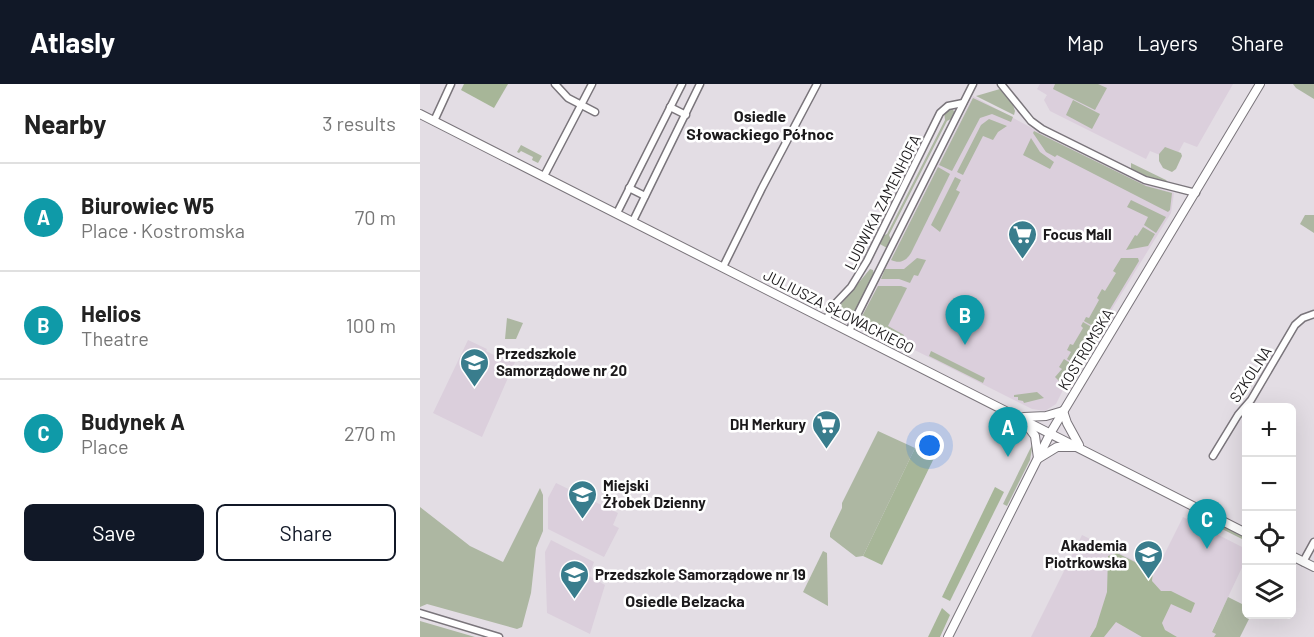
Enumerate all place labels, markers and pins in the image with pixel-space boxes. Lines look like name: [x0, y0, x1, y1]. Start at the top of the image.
supermarket icon: Focus Mall: [1006, 218, 1038, 260]
place label: Focus Mall: [1043, 225, 1112, 243]
pin: B: [946, 296, 984, 345]
place label: Przedszkole Samorządowe nr 20: [496, 344, 627, 379]
school or university icon: Przedszkole Samorządowe nr 20: [459, 346, 491, 388]
supermarket icon: DH Merkury: [811, 408, 843, 450]
pin: A: [988, 408, 1028, 457]
place label: DH Merkury: [730, 415, 806, 433]
place label: Miejski Żłobek Dzienny: [603, 476, 706, 511]
school or university icon: Miejski Żłobek Dzienny: [566, 478, 598, 520]
pin: C: [1188, 500, 1226, 549]
place label: Akademia Piotrkowska: [1045, 536, 1127, 571]
school or university icon: Akademia Piotrkowska: [1132, 538, 1164, 580]
school or university icon: Przedszkole Samorządowe nr 19: [558, 558, 590, 600]
place label: Przedszkole Samorządowe nr 19: [595, 565, 806, 583]

